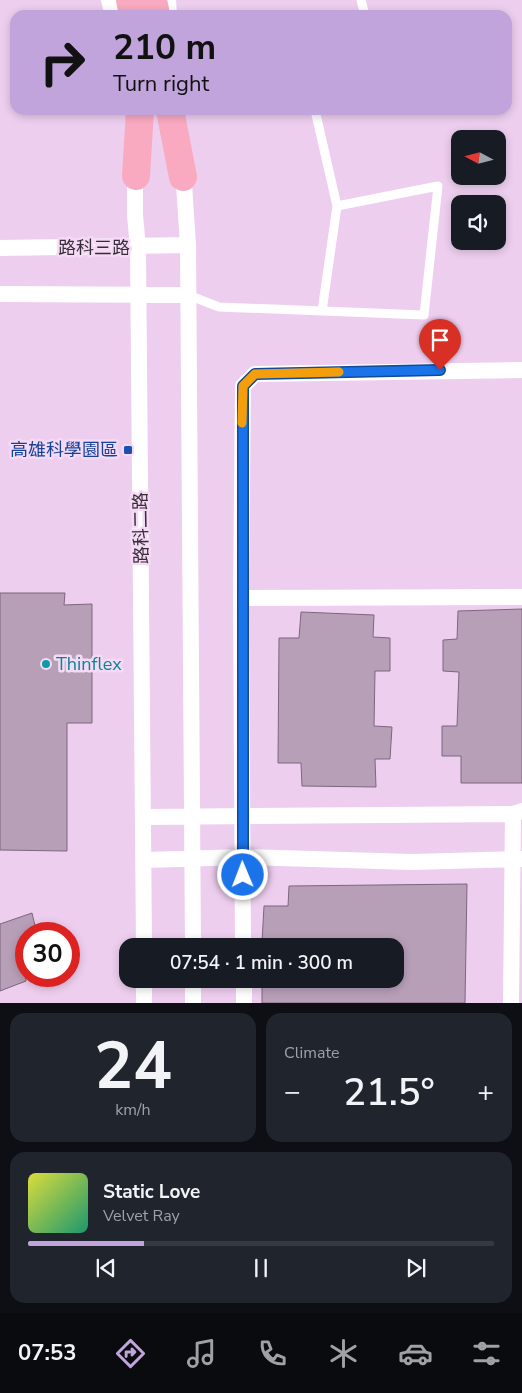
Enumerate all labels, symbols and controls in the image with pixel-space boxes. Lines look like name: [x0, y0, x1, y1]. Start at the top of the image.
text: 210 m: [113, 24, 216, 71]
icon: right: [30, 30, 95, 95]
text: Turn right: [113, 69, 209, 99]
north arrow: [451, 130, 506, 185]
map controls: [451, 130, 506, 250]
button: sound: [451, 195, 506, 250]
street label: 路科三路: [58, 236, 130, 260]
pin: [419, 319, 461, 370]
icon: arrive: [426, 326, 454, 354]
place label: 高雄科學園區: [10, 438, 118, 462]
marker: 高雄科學園區: [122, 444, 134, 456]
street label: 路科二路: [128, 492, 154, 564]
place label: Thinflex: [56, 652, 122, 676]
marker: Thinflex: [40, 658, 52, 670]
position arrow: [216, 848, 268, 900]
speed limit sign: 30: [15, 922, 80, 987]
text: 07:54 · 1 min · 300 m: [170, 950, 353, 976]
text: 24: [94, 1022, 172, 1111]
text: Climate: [284, 1042, 339, 1064]
text: 21.5°: [343, 1067, 435, 1118]
text: −: [284, 1073, 301, 1111]
text: +: [477, 1073, 494, 1111]
text: km/h: [115, 1099, 151, 1121]
text: Static Love: [103, 1179, 200, 1205]
text: Velvet Ray: [103, 1205, 180, 1227]
icon: previous: [92, 1254, 120, 1282]
icon: pause: [247, 1254, 275, 1282]
icon: next: [402, 1254, 430, 1282]
icon: directions: [113, 1336, 148, 1371]
icon: music: [184, 1336, 219, 1371]
icon: phone: [255, 1336, 290, 1371]
icon: climate: [326, 1336, 361, 1371]
icon: car: [398, 1336, 433, 1371]
icon: filters: [469, 1336, 504, 1371]
text: 07:53: [18, 1338, 76, 1368]

